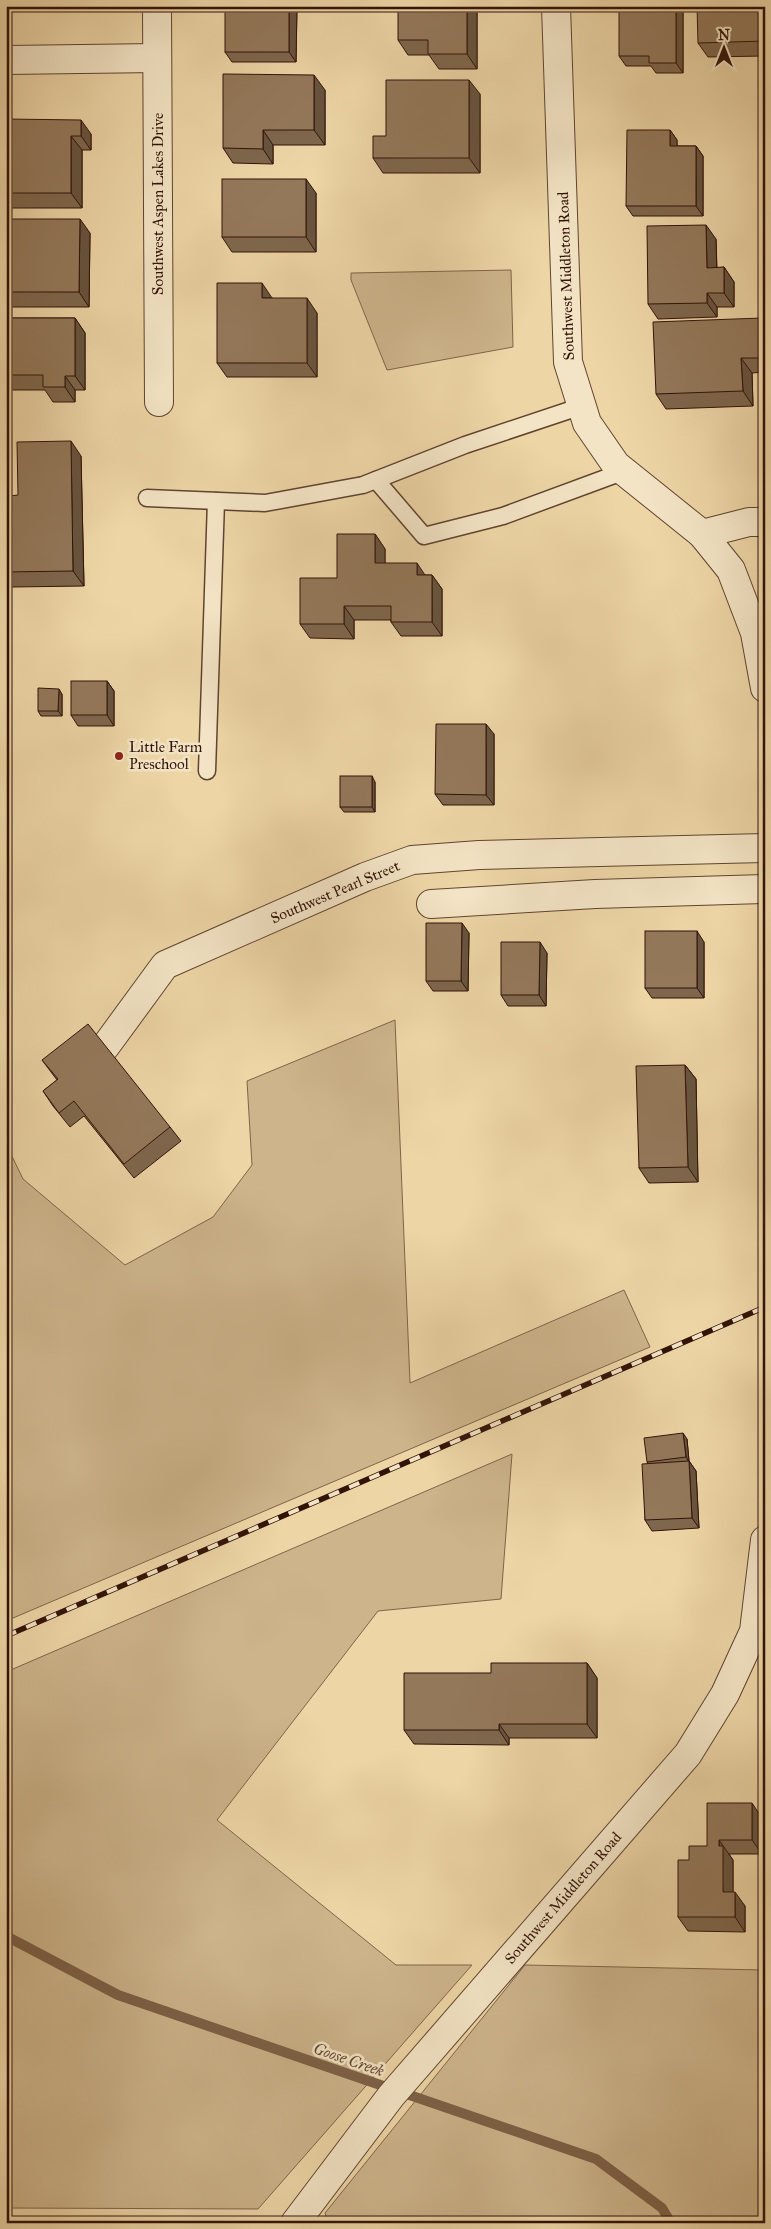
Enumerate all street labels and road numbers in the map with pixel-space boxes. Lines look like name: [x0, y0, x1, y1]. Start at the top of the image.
street label: Southwest Aspen Lakes Drive: [149, 113, 167, 295]
street label: Southwest Middleton Road: [554, 191, 578, 361]
street label: Southwest Pearl Street: [268, 856, 403, 927]
street label: Southwest Middleton Road: [501, 1828, 625, 1968]

